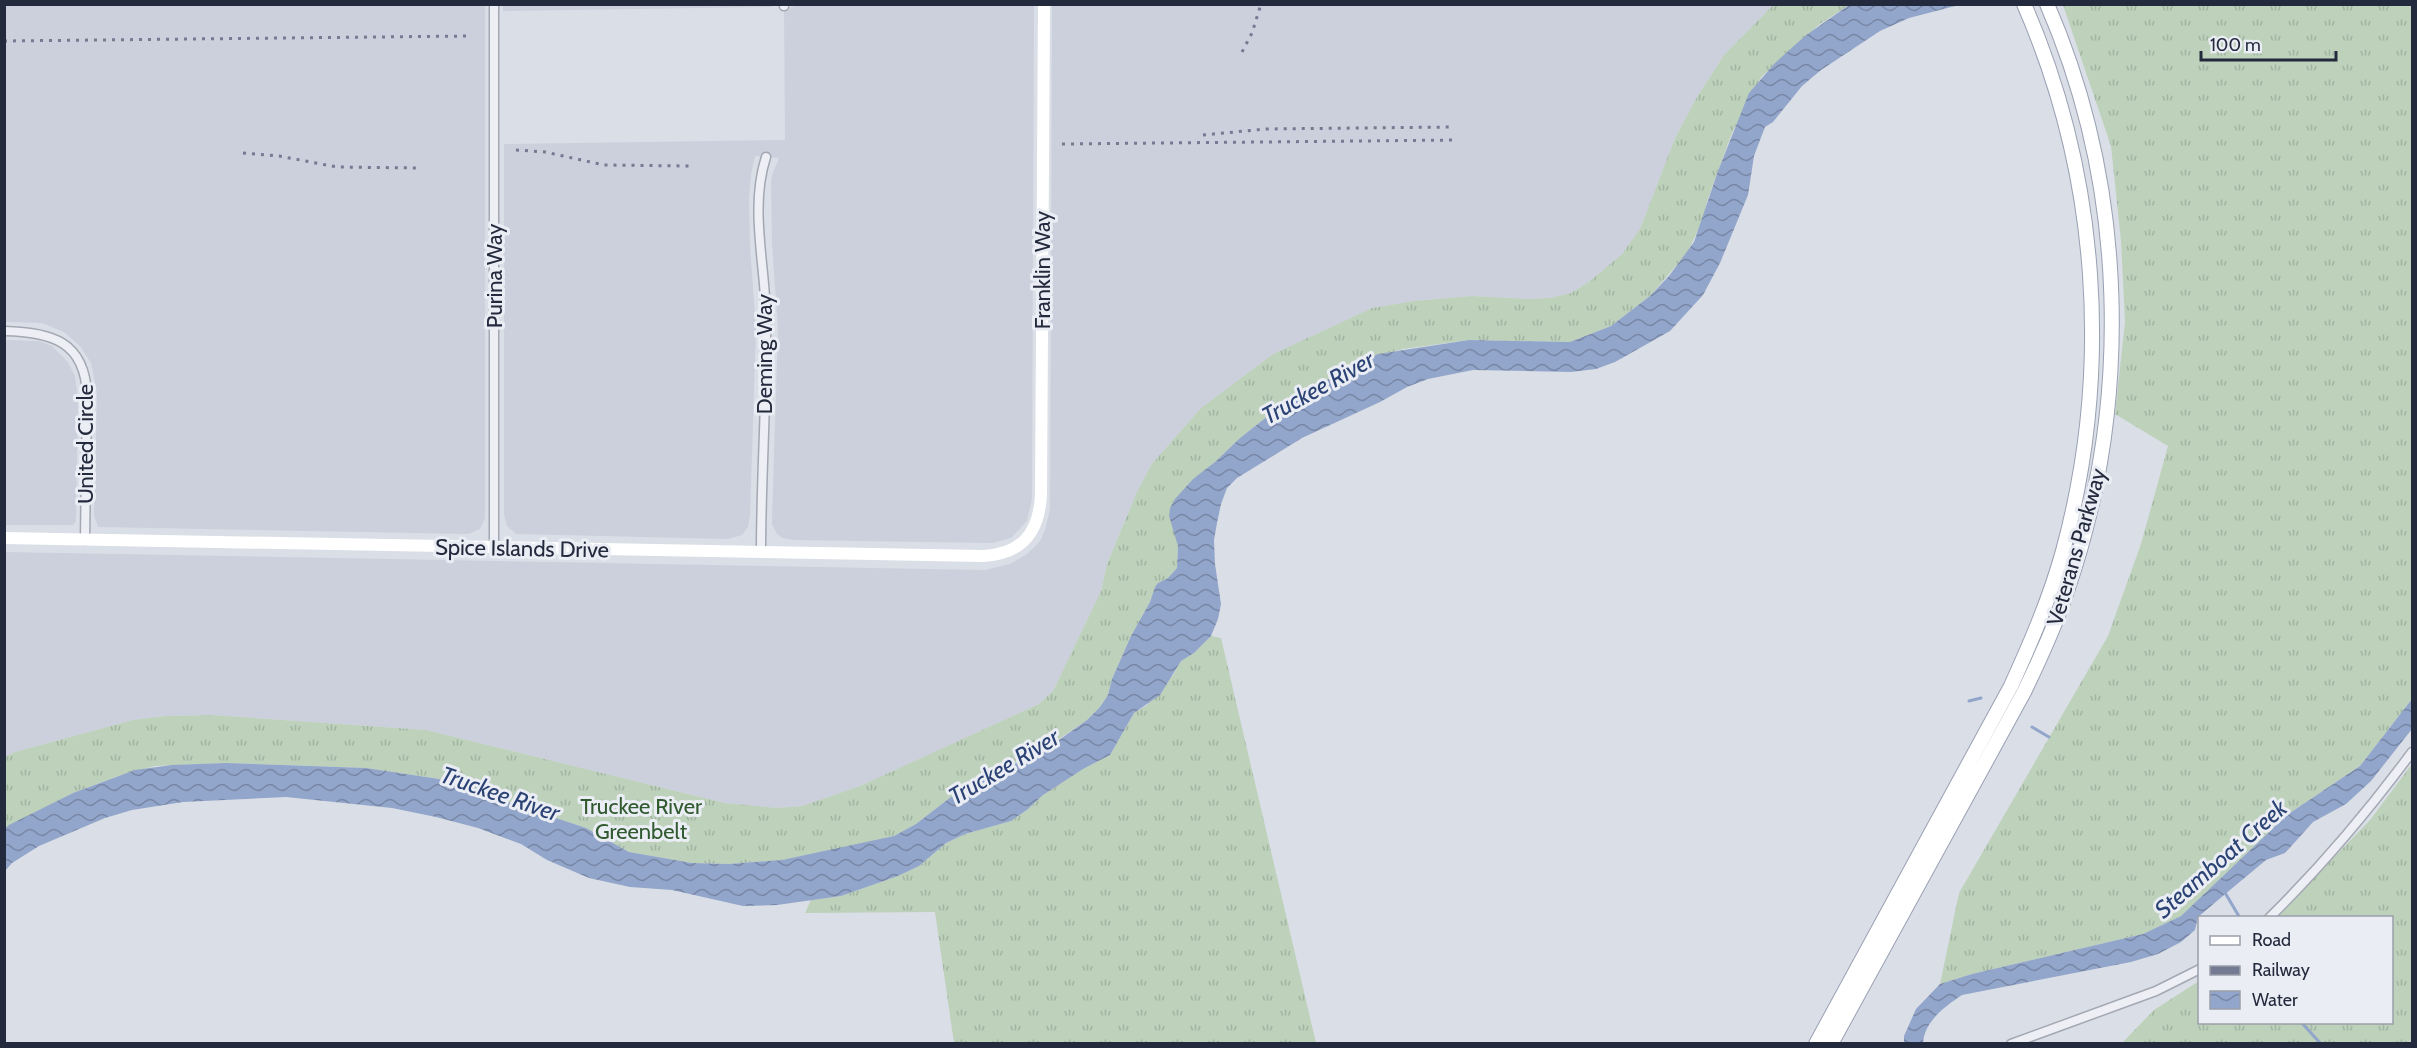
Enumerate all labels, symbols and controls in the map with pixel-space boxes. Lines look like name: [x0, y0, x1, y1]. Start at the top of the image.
scale bar: [2201, 24, 2336, 62]
text: 100 m: [2210, 34, 2261, 56]
street label: Franklin Way: [1029, 211, 1056, 329]
street label: Purina Way: [481, 224, 508, 328]
street label: Deming Way: [751, 294, 778, 414]
water label: Truckee River: [1257, 344, 1380, 430]
street label: United Circle: [72, 384, 99, 504]
street label: Veterans Parkway: [2041, 465, 2112, 629]
street label: Spice Islands Drive: [435, 533, 609, 564]
water label: Truckee River: [943, 721, 1066, 811]
water label: Truckee River: [437, 760, 565, 828]
park label: Truckee River Greenbelt: [580, 793, 702, 845]
water label: Steamboat Creek: [2149, 793, 2293, 924]
legend: [2198, 916, 2393, 1024]
text: Road: [2252, 929, 2291, 951]
text: Railway: [2252, 959, 2310, 981]
text: Water: [2252, 989, 2298, 1011]

